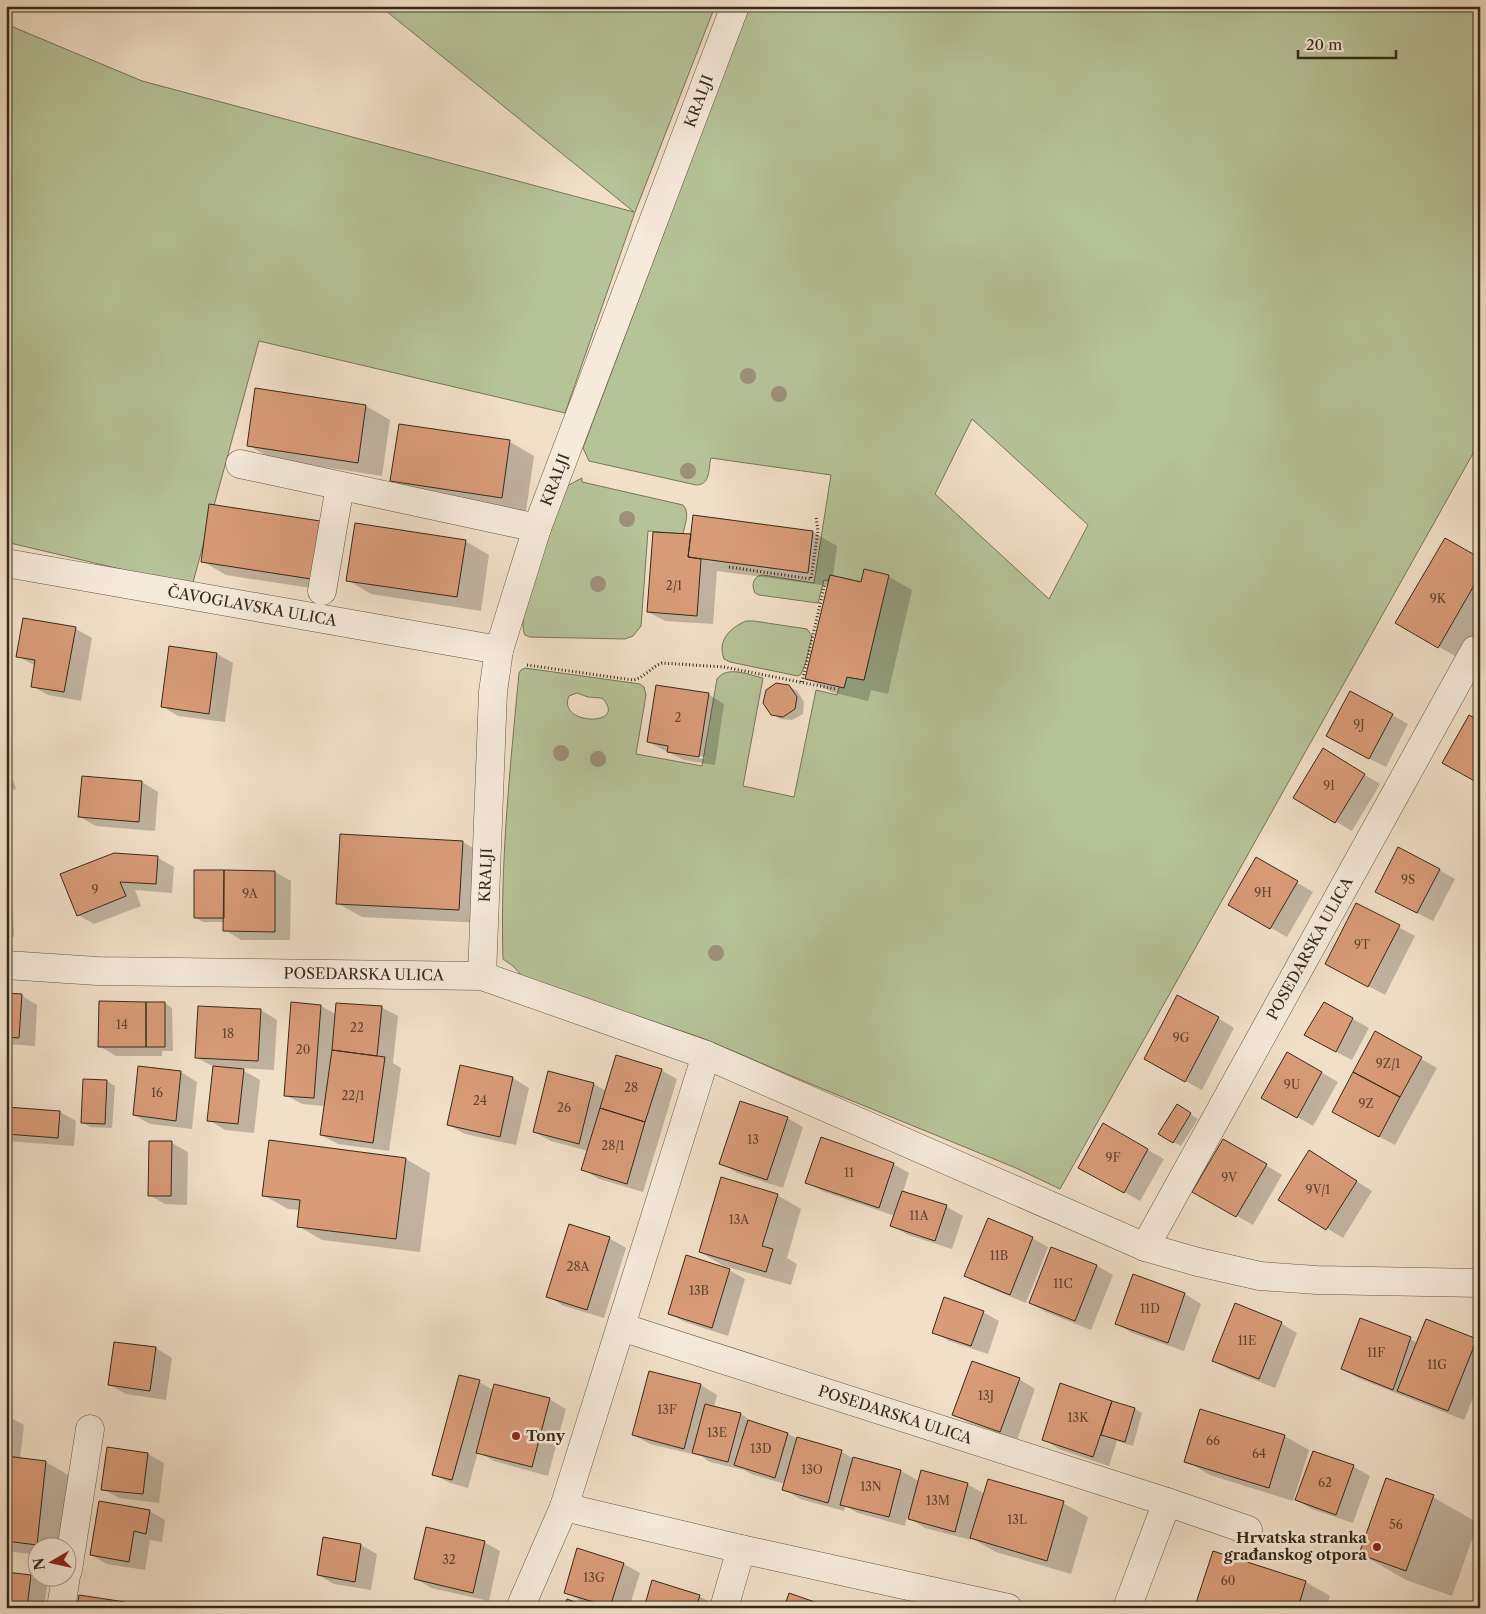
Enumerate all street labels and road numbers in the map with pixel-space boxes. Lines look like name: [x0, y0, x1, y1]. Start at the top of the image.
street label: KRALJI: [680, 72, 717, 130]
street label: KRALJI: [536, 451, 573, 509]
street label: ČAVOGLAVSKA ULICA: [166, 582, 339, 630]
street label: KRALJI: [475, 847, 496, 903]
street label: POSEDARSKA ULICA: [1262, 873, 1357, 1023]
street label: POSEDARSKA ULICA: [283, 963, 445, 985]
street label: POSEDARSKA ULICA: [816, 1381, 976, 1448]

